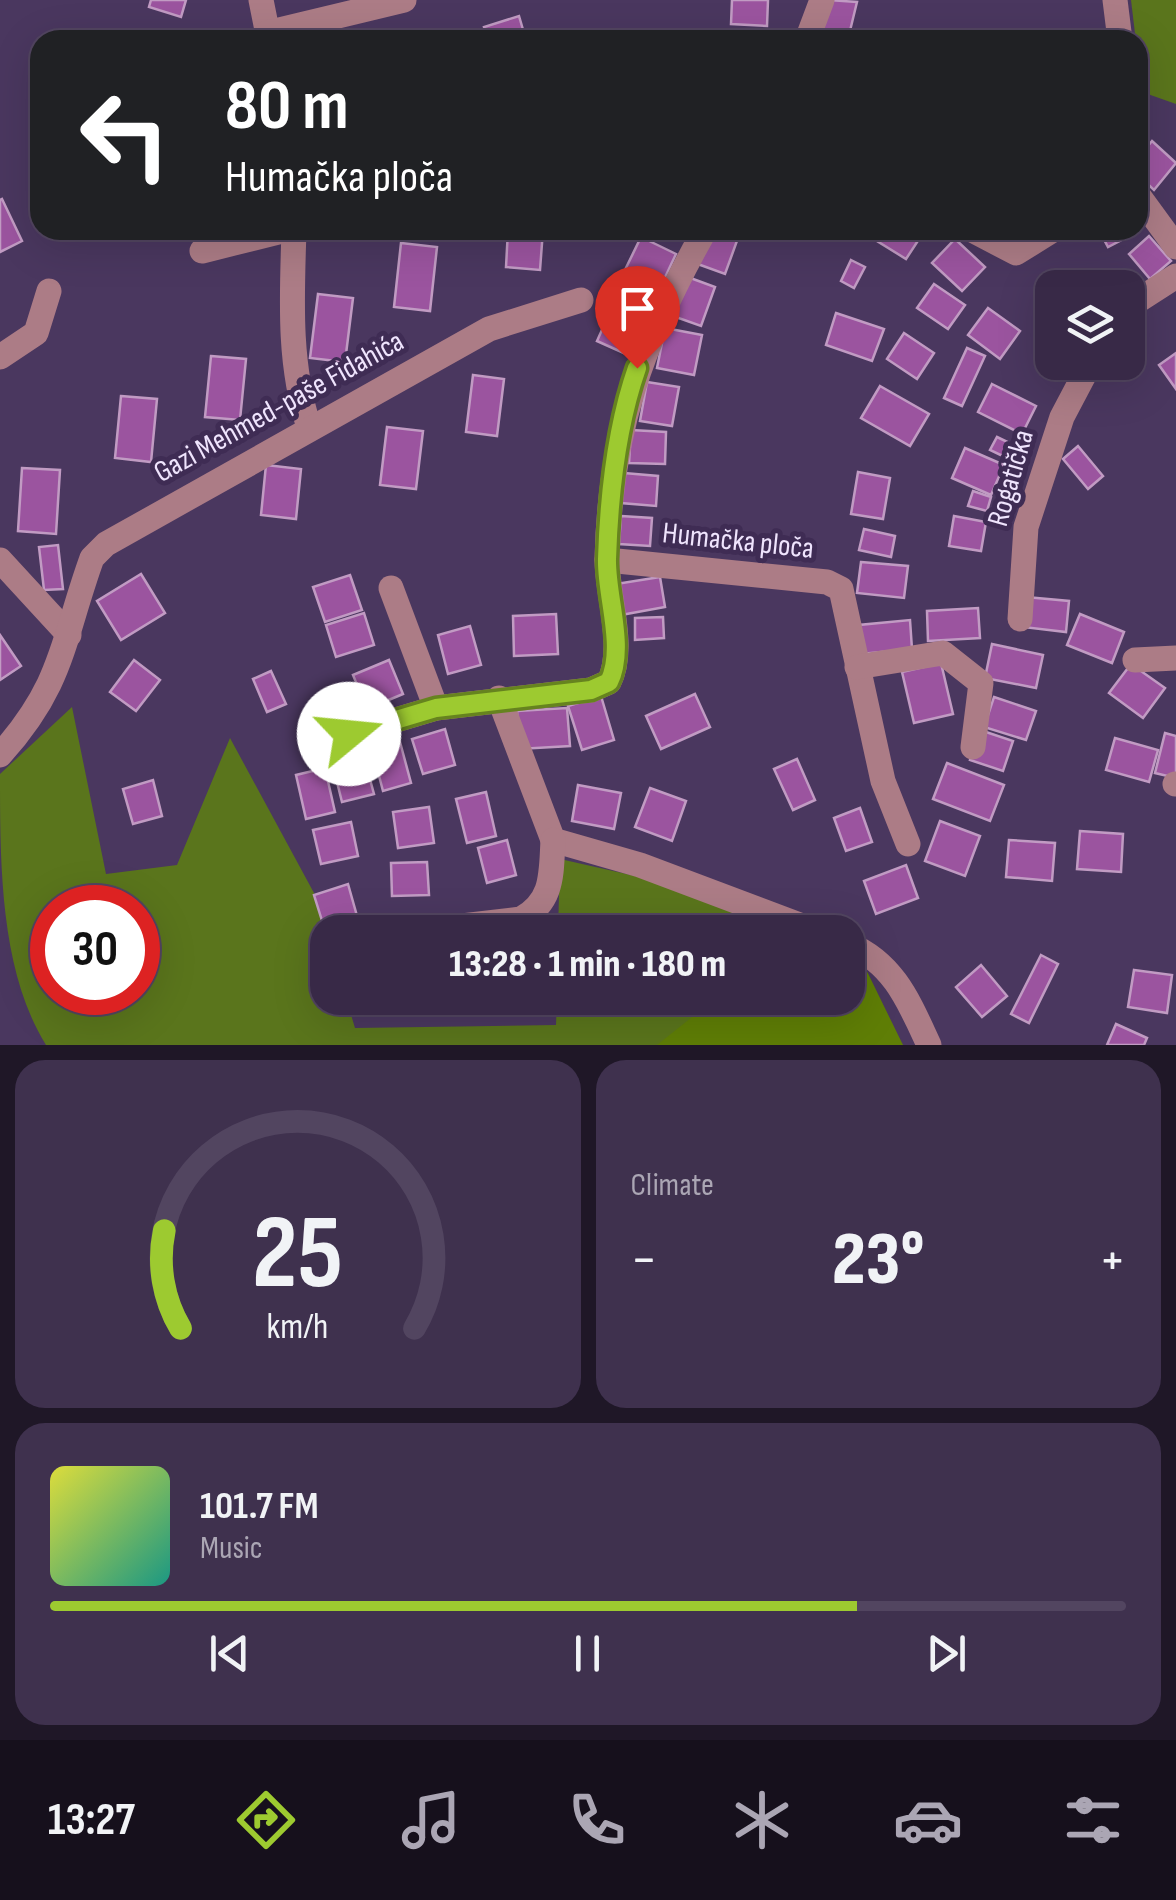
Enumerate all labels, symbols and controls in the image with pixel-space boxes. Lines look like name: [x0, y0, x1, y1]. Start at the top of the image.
text: 80 m: [225, 65, 349, 149]
icon: left: [60, 70, 190, 200]
text: Humačka ploča: [225, 150, 453, 205]
pin: [595, 266, 680, 369]
map controls: [1035, 270, 1145, 380]
button: layers: [1035, 270, 1145, 380]
icon: arrive: [610, 281, 665, 336]
street label: Gazi Mehmed-paše Fidahića: [148, 323, 410, 491]
street label: Rogatička: [980, 426, 1042, 530]
street label: Humačka ploča: [661, 515, 815, 567]
position arrow: [297, 682, 401, 786]
speed limit sign: 30: [30, 885, 160, 1015]
text: 13:28 · 1 min · 180 m: [449, 942, 726, 987]
text: Climate: [631, 1166, 714, 1205]
text: 25: [252, 1192, 343, 1317]
text: 23°: [832, 1215, 924, 1306]
text: −: [631, 1227, 657, 1294]
text: +: [1099, 1227, 1126, 1294]
text: km/h: [267, 1306, 329, 1349]
text: 101.7 FM: [200, 1484, 318, 1529]
text: Music: [200, 1529, 263, 1568]
icon: previous: [202, 1626, 257, 1681]
icon: pause: [560, 1626, 615, 1681]
icon: next: [919, 1626, 974, 1681]
icon: directions: [231, 1785, 301, 1855]
icon: music: [396, 1785, 466, 1855]
icon: phone: [562, 1785, 632, 1855]
icon: climate: [727, 1785, 797, 1855]
icon: car: [893, 1785, 963, 1855]
icon: filters: [1058, 1785, 1128, 1855]
text: 13:27: [48, 1793, 135, 1848]

